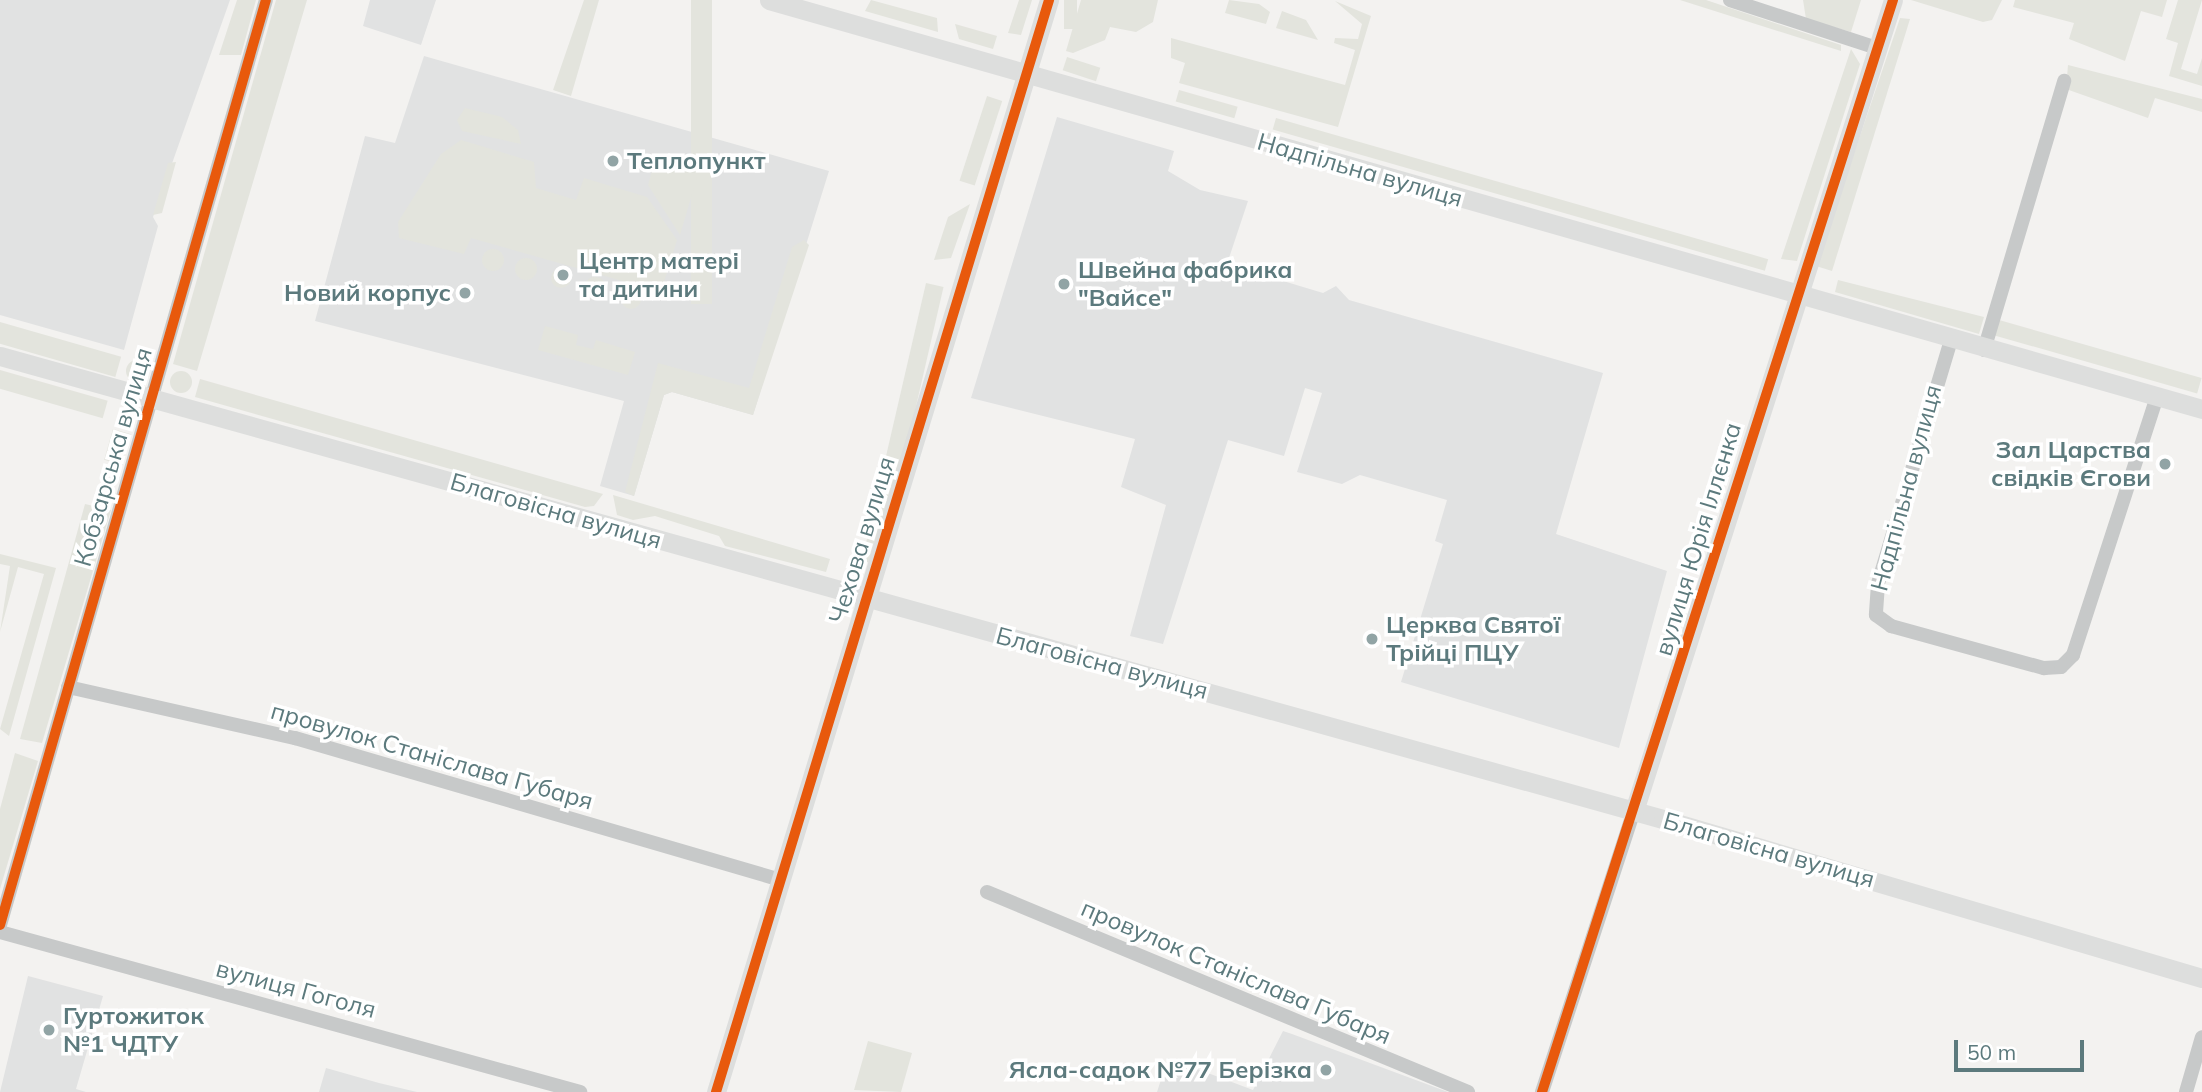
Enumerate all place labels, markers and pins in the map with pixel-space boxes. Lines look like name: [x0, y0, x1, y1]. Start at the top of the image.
place label: Теплопункт: [627, 147, 766, 175]
marker: Теплопункт: [605, 153, 621, 169]
place label: Центр матері та дитини: [579, 247, 739, 303]
place label: Швейна фабрика "Вайсе": [1078, 256, 1292, 312]
marker: Центр матері та дитини: [553, 265, 573, 285]
marker: Швейна фабрика "Вайсе": [1056, 276, 1072, 292]
place label: Новий корпус: [284, 279, 451, 307]
marker: Новий корпус: [457, 285, 473, 301]
place label: Зал Царства свідків Єгови: [1991, 436, 2151, 492]
marker: Зал Царства свідків Єгови: [2157, 456, 2173, 472]
place label: Церква Святої Трійці ПЦУ: [1386, 611, 1560, 667]
marker: Церква Святої Трійці ПЦУ: [1364, 631, 1380, 647]
place label: Гуртожиток №1 ЧДТУ: [63, 1002, 204, 1058]
marker: Гуртожиток №1 ЧДТУ: [41, 1022, 57, 1038]
place label: Ясла-садок №77 Берізка: [1009, 1056, 1312, 1084]
marker: Ясла-садок №77 Берізка: [1318, 1062, 1334, 1078]

